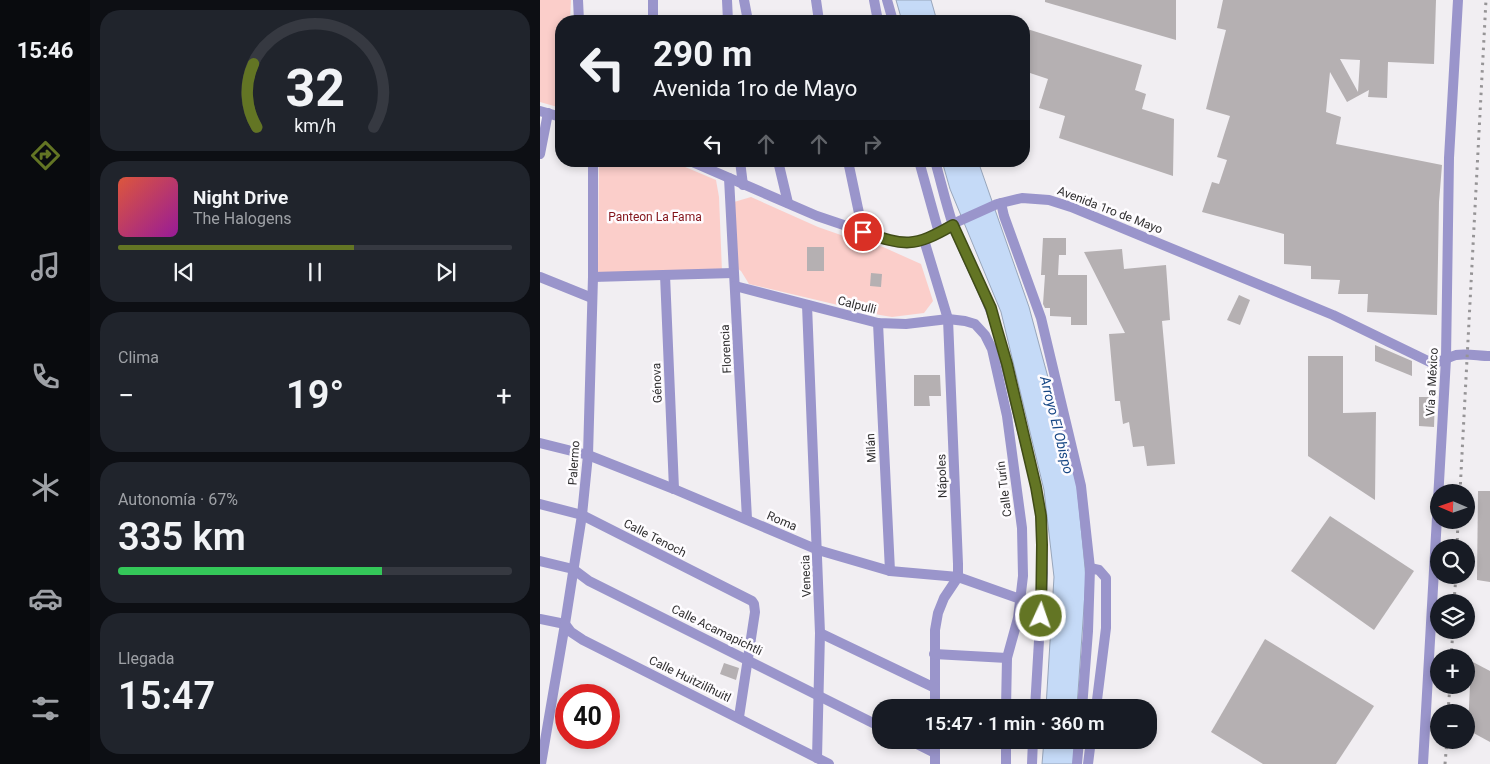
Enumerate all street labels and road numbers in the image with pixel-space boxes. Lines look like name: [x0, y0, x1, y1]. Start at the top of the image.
street label: Avenida 1ro de Mayo: [1055, 183, 1165, 237]
street label: Calpulli: [836, 293, 878, 317]
street label: Florencia: [718, 324, 734, 374]
street label: Vía a México: [1423, 347, 1441, 417]
street label: Génova: [649, 363, 665, 403]
street label: Milán: [863, 433, 879, 463]
street label: Palermo: [565, 440, 583, 486]
street label: Nápoles: [934, 454, 950, 498]
street label: Calle Turín: [994, 460, 1014, 518]
street label: Roma: [765, 508, 799, 534]
street label: Calle Tenoch: [621, 516, 689, 560]
street label: Venecia: [798, 555, 814, 597]
street label: Calle Acamapichtli: [669, 602, 765, 658]
street label: Calle Huitzilíhuitl: [647, 653, 733, 705]

